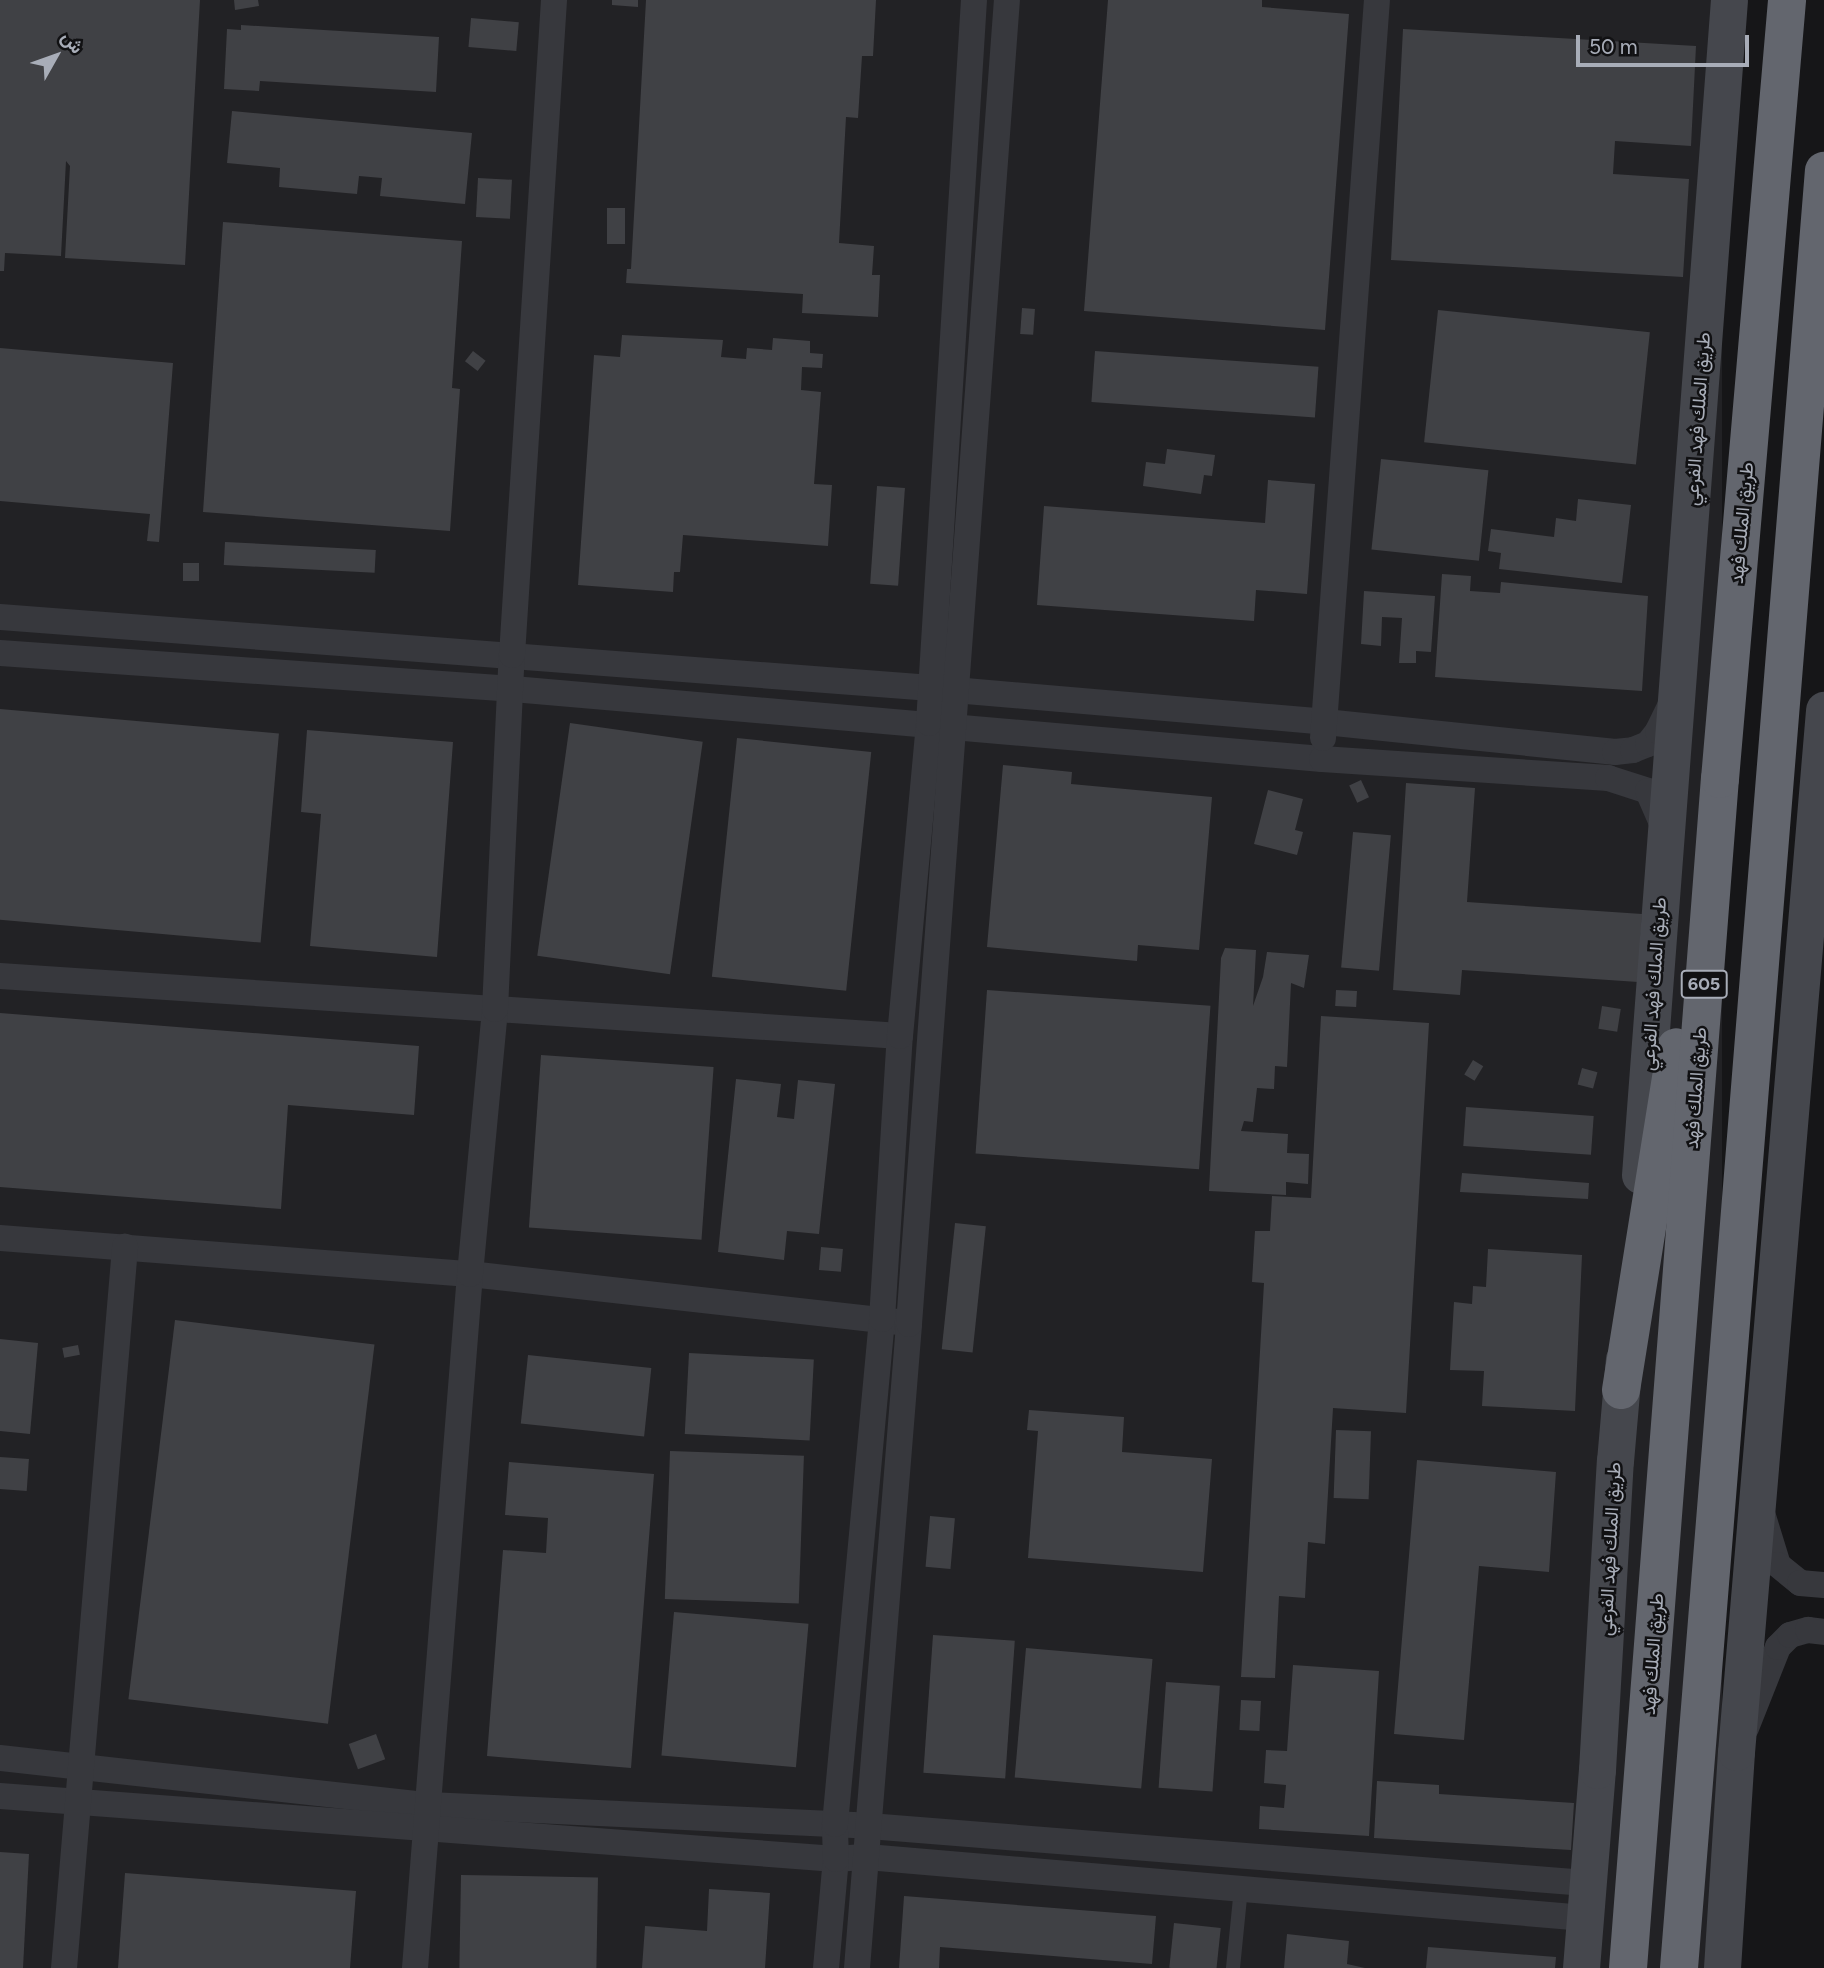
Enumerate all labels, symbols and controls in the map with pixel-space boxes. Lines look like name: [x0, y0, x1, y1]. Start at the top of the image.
north arrow: [21, 21, 91, 91]
scale bar: [1579, 21, 1752, 65]
text: ش: [56, 26, 89, 58]
text: 50 m: [1589, 34, 1638, 59]
street label: طريق الملك فهد الفرعي: [1681, 331, 1715, 507]
street label: طريق الملك فهد: [1725, 461, 1759, 585]
street label: طريق الملك فهد الفرعي: [1637, 896, 1671, 1072]
road number: 605: [1680, 970, 1728, 999]
street label: طريق الملك فهد: [1680, 1026, 1712, 1150]
street label: طريق الملك فهد الفرعي: [1594, 1461, 1626, 1637]
street label: طريق الملك فهد: [1637, 1592, 1669, 1716]

